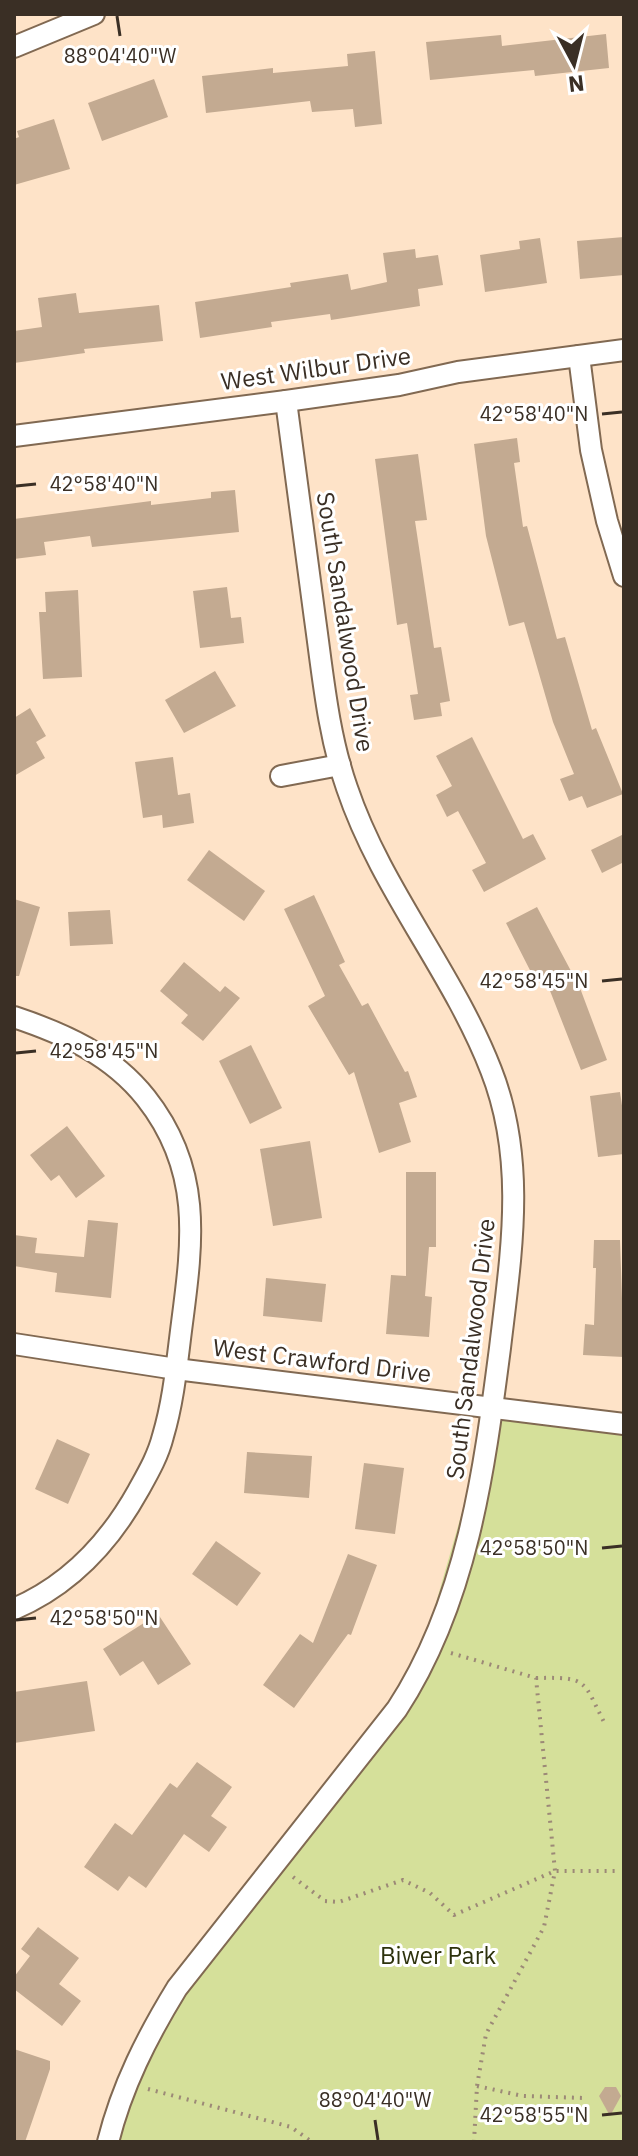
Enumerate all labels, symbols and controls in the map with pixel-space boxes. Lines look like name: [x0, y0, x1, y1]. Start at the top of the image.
north arrow: [534, 24, 614, 104]
text: 88°04'40"W: [64, 42, 177, 69]
text: N: [567, 69, 586, 100]
street label: West Wilbur Drive: [219, 339, 413, 397]
text: 42°58'40"N: [480, 400, 588, 427]
text: 42°58'40"N: [50, 470, 158, 497]
street label: South Sandalwood Drive: [310, 490, 382, 754]
text: 42°58'45"N: [480, 967, 588, 994]
text: 42°58'45"N: [50, 1037, 158, 1064]
street label: South Sandalwood Drive: [438, 1217, 502, 1481]
street label: West Crawford Drive: [211, 1331, 433, 1389]
text: 42°58'50"N: [480, 1534, 588, 1561]
text: 42°58'50"N: [50, 1604, 158, 1631]
park label: Biwer Park: [380, 1939, 496, 1971]
text: 88°04'40"W: [319, 2086, 432, 2113]
text: 42°58'55"N: [480, 2101, 588, 2128]

